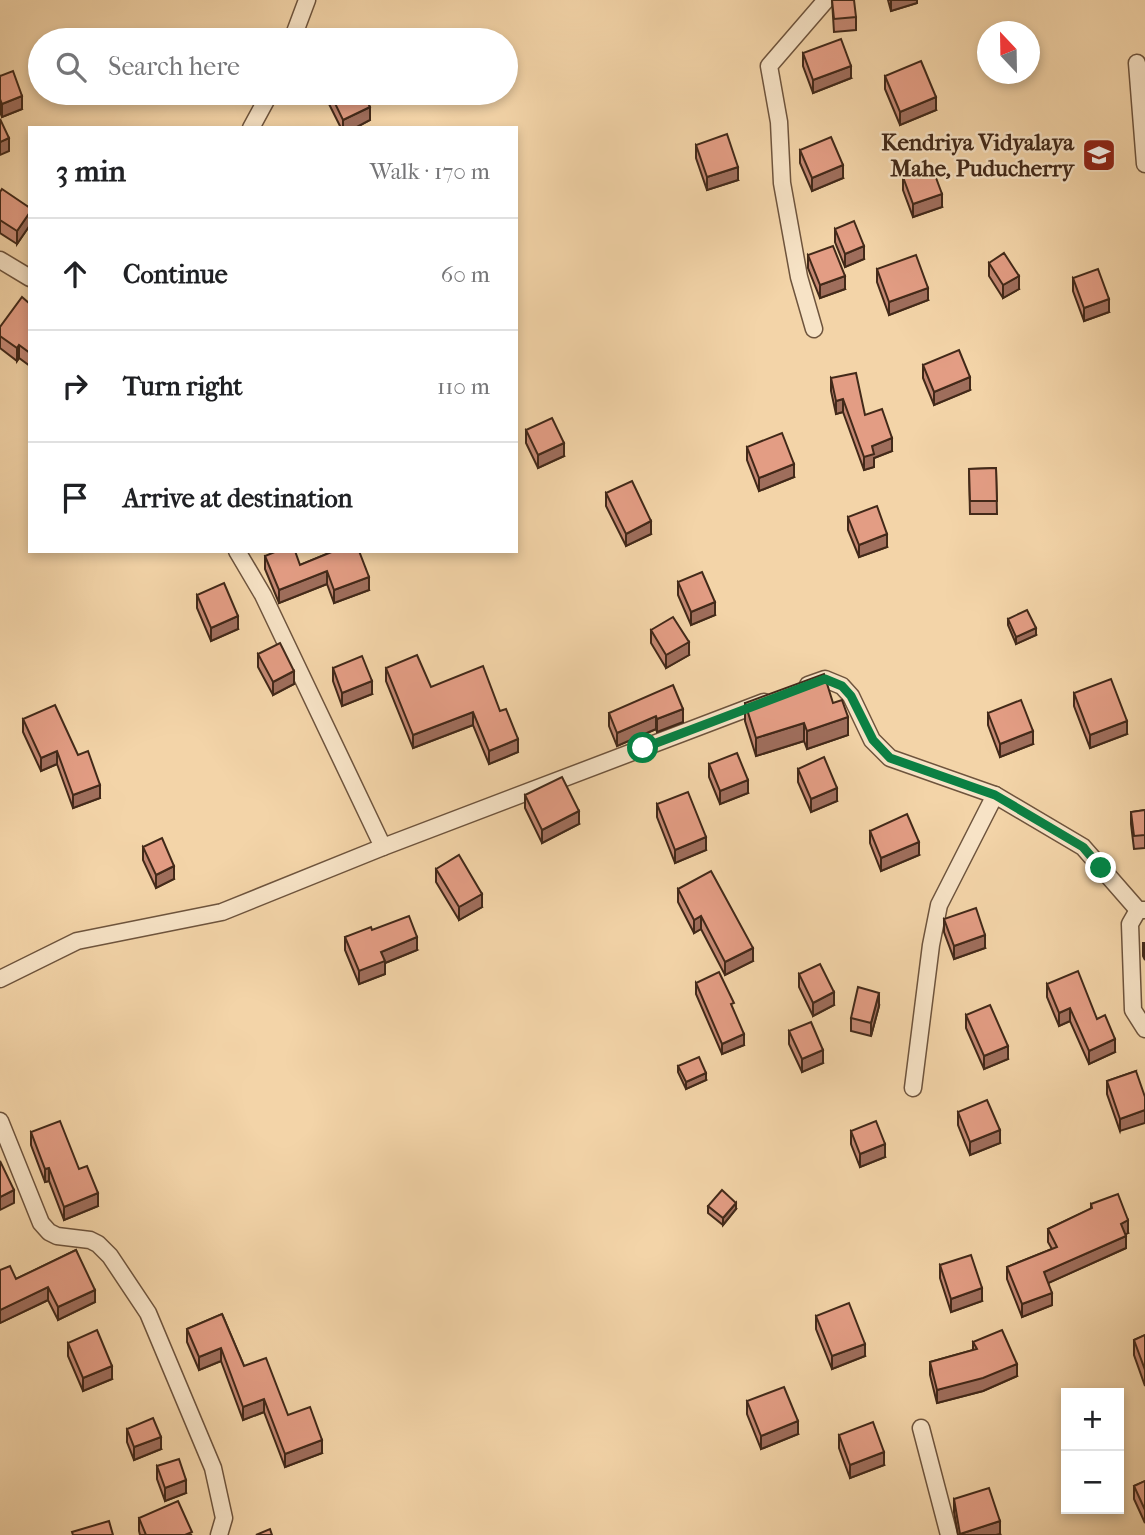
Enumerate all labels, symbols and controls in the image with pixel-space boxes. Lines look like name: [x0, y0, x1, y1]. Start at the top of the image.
north arrow: [977, 21, 1040, 84]
search box: [28, 28, 518, 105]
icon: search: [52, 48, 90, 86]
text: Search here: [108, 51, 240, 82]
place label: Kendriya Vidyalaya Mahe, Puducherry: [881, 129, 1076, 182]
school or university icon: Kendriya Vidyalaya Mahe, Puducherry: [1080, 136, 1118, 174]
text: 3 min: [56, 154, 126, 189]
text: Walk · 170 m: [370, 158, 490, 185]
icon: ahead: [56, 255, 94, 293]
text: Continue: [123, 259, 228, 290]
text: 60 m: [441, 261, 490, 288]
icon: right: [56, 367, 94, 405]
text: Turn right: [123, 371, 243, 402]
text: 110 m: [437, 373, 490, 400]
icon: arrive: [56, 479, 94, 517]
text: Arrive at destination: [123, 483, 353, 514]
route start: [627, 732, 658, 763]
route end: [1085, 852, 1116, 883]
map controls: [1061, 1388, 1124, 1514]
button: +: [1061, 1388, 1124, 1451]
button: −: [1061, 1451, 1124, 1514]

